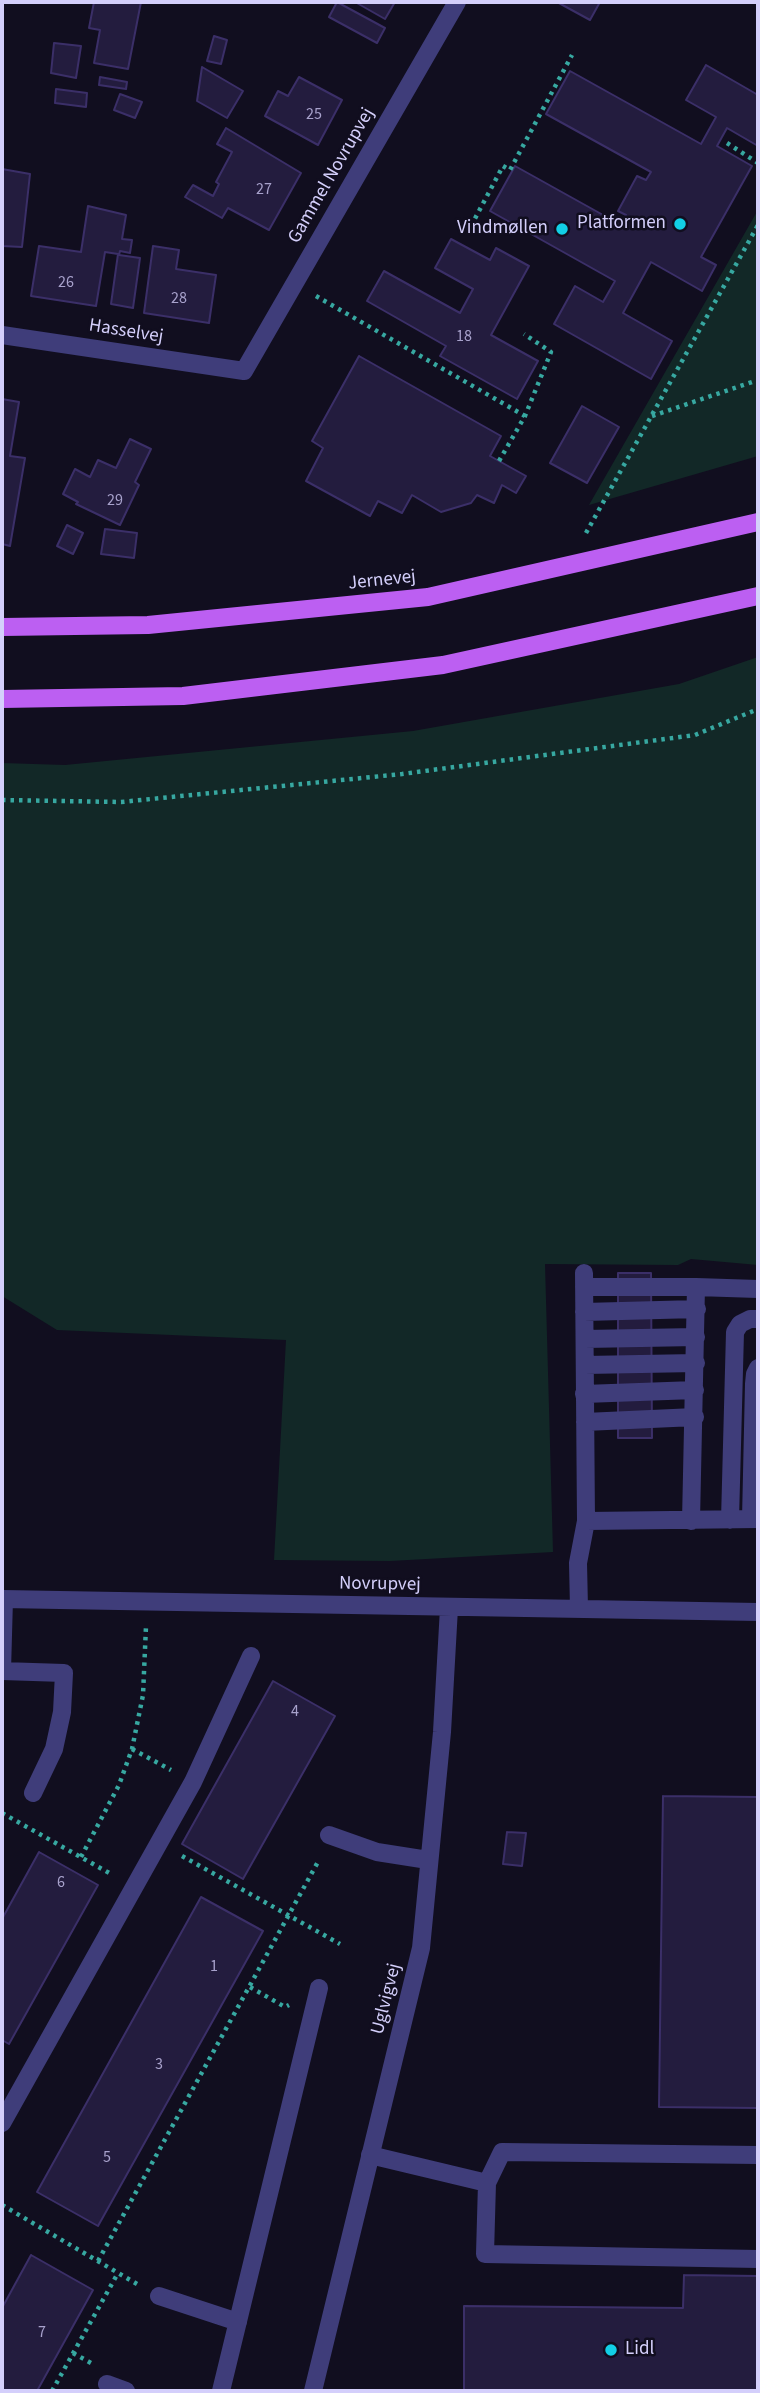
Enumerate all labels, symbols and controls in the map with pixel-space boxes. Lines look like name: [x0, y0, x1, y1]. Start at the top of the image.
street label: Gammel Novrupvej: [284, 104, 380, 248]
house number: 25: [306, 105, 322, 125]
house number: 27: [256, 180, 272, 200]
place label: Platformen: [577, 213, 666, 235]
marker: Platformen: [672, 216, 688, 232]
place label: Vindmøllen: [457, 218, 548, 240]
marker: Vindmøllen: [554, 221, 570, 237]
house number: 26: [58, 273, 74, 293]
house number: 28: [171, 289, 187, 309]
street label: Hasselvej: [87, 315, 165, 349]
house number: 18: [456, 327, 472, 347]
house number: 29: [107, 491, 123, 511]
street label: Jernevej: [347, 566, 417, 596]
street label: Novrupvej: [339, 1573, 421, 1597]
house number: 4: [291, 1702, 299, 1722]
house number: 6: [57, 1873, 65, 1893]
house number: 1: [210, 1957, 218, 1977]
street label: Uglvigvej: [367, 1961, 407, 2037]
house number: 3: [155, 2055, 163, 2075]
house number: 5: [103, 2148, 111, 2168]
house number: 7: [38, 2323, 46, 2343]
place label: Lidl: [625, 2339, 654, 2361]
marker: Lidl: [603, 2342, 619, 2358]

